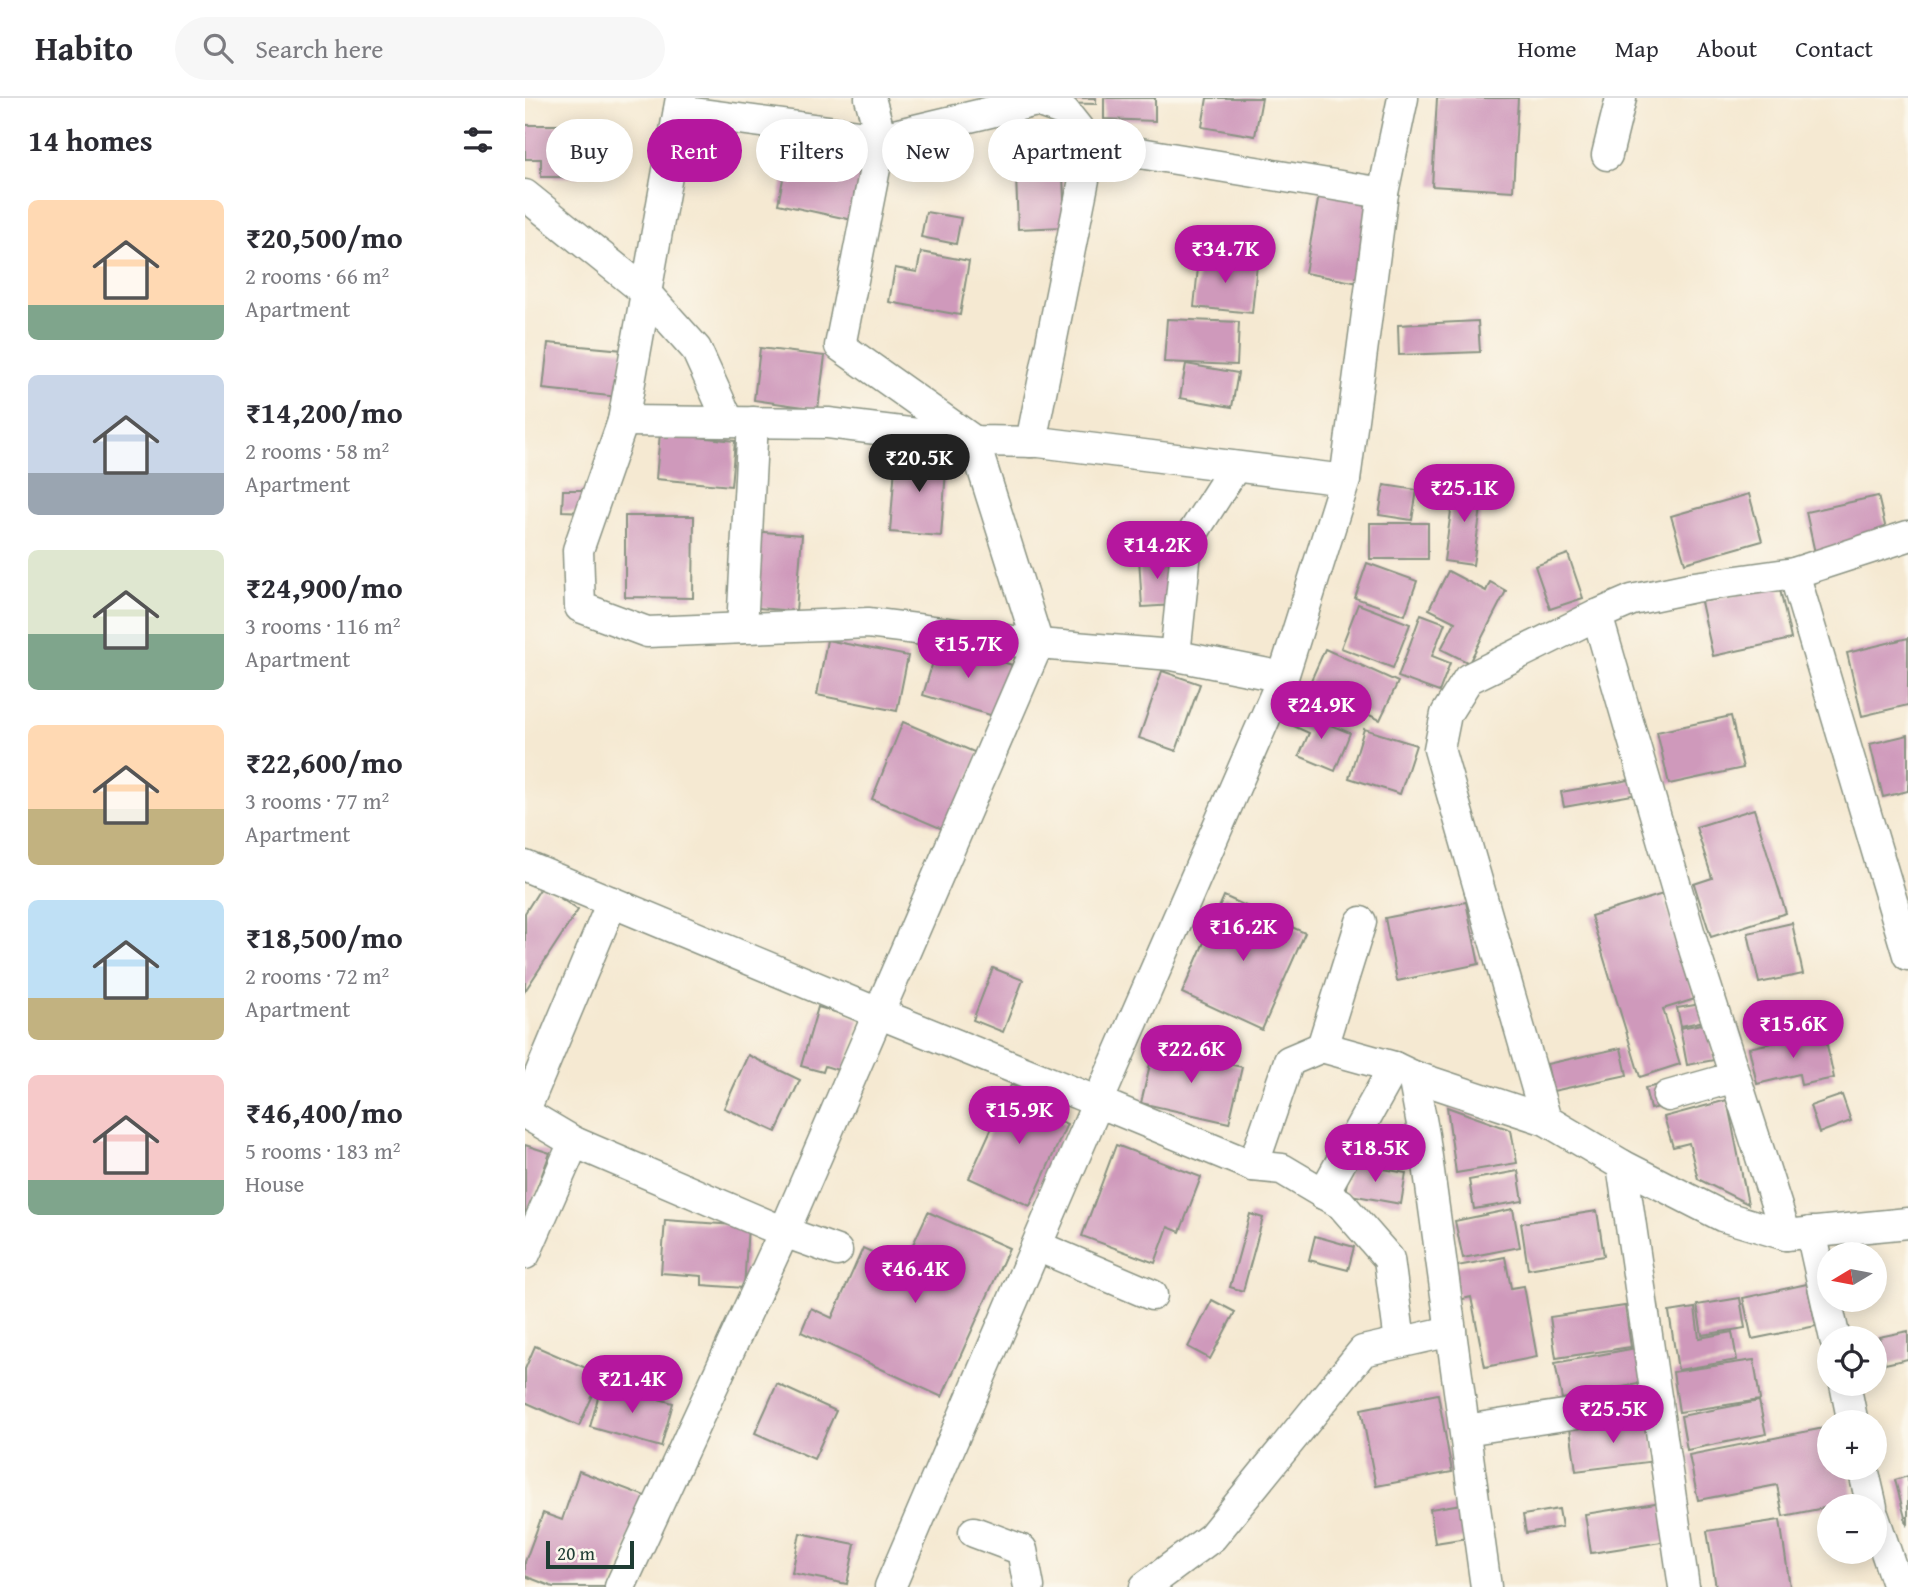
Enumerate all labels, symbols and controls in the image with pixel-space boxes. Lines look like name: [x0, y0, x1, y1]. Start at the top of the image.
search box: [175, 17, 665, 80]
text: Habito: [35, 24, 133, 72]
icon: search: [199, 29, 237, 67]
text: Search here: [255, 29, 383, 68]
text: Home: [1518, 31, 1577, 66]
text: Map: [1615, 31, 1659, 66]
text: About: [1697, 31, 1757, 66]
text: Contact: [1795, 31, 1873, 66]
text: 14 homes: [28, 118, 153, 162]
chip: Buy: [546, 119, 633, 182]
chip: Rent: [647, 119, 742, 182]
chip: Filters: [756, 119, 868, 182]
chip: New: [882, 119, 974, 182]
chip: Apartment: [988, 119, 1146, 182]
icon: filters: [459, 121, 497, 159]
text: ₹20,500/mo: [245, 215, 403, 259]
pin: ₹34.7K: [1168, 226, 1282, 285]
icon: home: [84, 228, 168, 312]
text: ₹34.7K: [1191, 231, 1259, 264]
text: 2 rooms · 66 m²: [245, 259, 389, 292]
text: Apartment: [245, 292, 350, 325]
text: ₹14,200/mo: [245, 390, 403, 434]
icon: home: [84, 403, 168, 487]
text: 2 rooms · 58 m²: [245, 434, 389, 467]
pin: ₹20.5K: [862, 434, 976, 494]
text: ₹20.5K: [885, 440, 953, 473]
pin: ₹25.1K: [1407, 464, 1521, 524]
text: Apartment: [245, 467, 350, 500]
text: ₹25.1K: [1430, 470, 1498, 503]
pin: ₹14.2K: [1100, 522, 1214, 581]
text: ₹14.2K: [1123, 527, 1191, 560]
text: ₹24,900/mo: [245, 565, 403, 609]
icon: home: [84, 578, 168, 662]
text: 3 rooms · 116 m²: [245, 609, 400, 642]
pin: ₹15.7K: [911, 620, 1025, 680]
text: ₹15.7K: [934, 626, 1002, 659]
text: Apartment: [245, 642, 350, 675]
pin: ₹24.9K: [1264, 682, 1378, 741]
text: ₹24.9K: [1287, 687, 1355, 720]
text: ₹22,600/mo: [245, 740, 403, 784]
icon: home: [84, 753, 168, 837]
text: 3 rooms · 77 m²: [245, 784, 389, 817]
text: Apartment: [245, 817, 350, 850]
pin: ₹16.2K: [1186, 904, 1300, 963]
text: ₹16.2K: [1209, 909, 1277, 942]
text: ₹18,500/mo: [245, 915, 403, 959]
icon: home: [84, 928, 168, 1012]
text: 2 rooms · 72 m²: [245, 959, 389, 992]
text: Apartment: [245, 992, 350, 1025]
pin: ₹15.6K: [1736, 1000, 1850, 1060]
text: ₹15.6K: [1759, 1006, 1827, 1039]
pin: ₹22.6K: [1134, 1026, 1248, 1085]
text: ₹22.6K: [1157, 1031, 1225, 1064]
pin: ₹15.9K: [962, 1086, 1076, 1146]
text: ₹46,400/mo: [245, 1090, 403, 1134]
text: ₹15.9K: [985, 1092, 1053, 1125]
icon: home: [84, 1103, 168, 1187]
pin: ₹18.5K: [1318, 1124, 1432, 1184]
text: ₹18.5K: [1341, 1130, 1409, 1163]
text: 5 rooms · 183 m²: [245, 1134, 400, 1167]
text: House: [245, 1167, 304, 1200]
north arrow: [1817, 1242, 1887, 1312]
map controls: [1817, 1242, 1887, 1564]
pin: ₹46.4K: [858, 1246, 972, 1305]
text: ₹46.4K: [881, 1251, 949, 1284]
button: locate: [1817, 1326, 1887, 1396]
pin: ₹21.4K: [575, 1356, 689, 1415]
text: ₹21.4K: [598, 1361, 666, 1394]
pin: ₹25.5K: [1556, 1386, 1670, 1445]
text: ₹25.5K: [1579, 1391, 1647, 1424]
button: +: [1817, 1410, 1887, 1480]
button: −: [1817, 1494, 1887, 1564]
scale bar: [546, 1538, 633, 1570]
text: 20 m: [557, 1539, 595, 1567]

